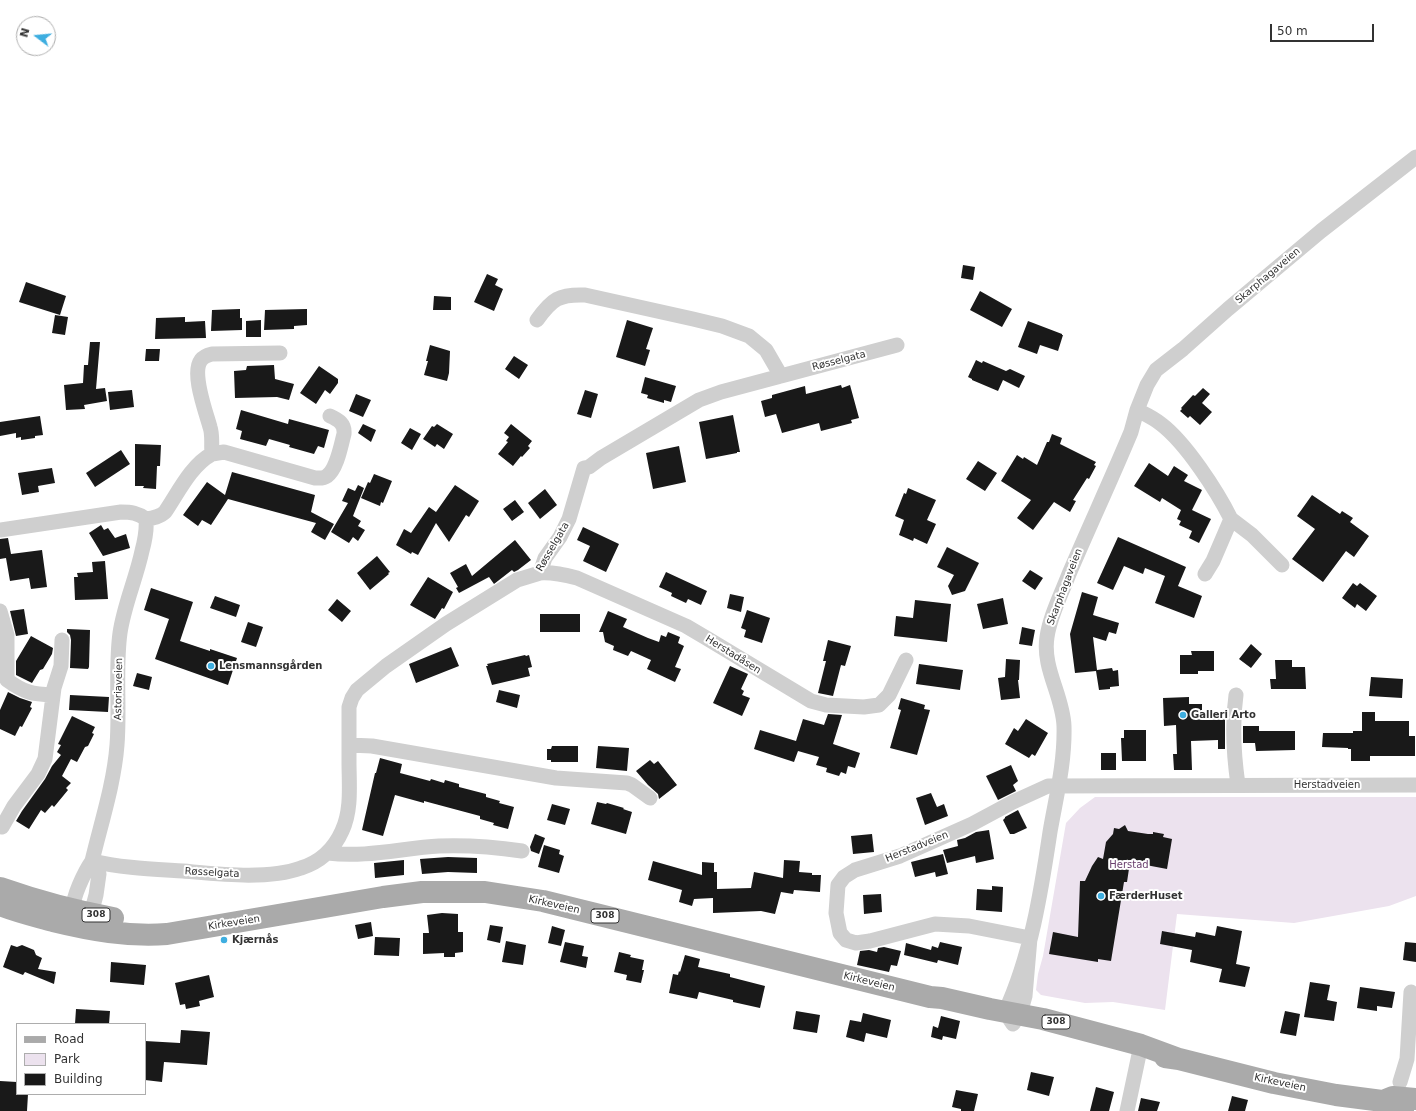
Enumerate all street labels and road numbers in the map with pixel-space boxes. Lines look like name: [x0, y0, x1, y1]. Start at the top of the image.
street label: Skarphagaveien: [1233, 245, 1303, 307]
street label: Røsselgata: [811, 349, 867, 373]
street label: Røsselgata: [534, 520, 572, 574]
street label: Skarphagaveien: [1045, 547, 1085, 627]
street label: Herstadåsen: [703, 633, 763, 677]
street label: Astoriaveien: [112, 658, 126, 720]
street label: Herstadveien: [1294, 779, 1360, 791]
street label: Herstadveien: [884, 829, 950, 865]
street label: Røsselgata: [184, 866, 240, 880]
street label: Kirkeveien: [527, 893, 581, 917]
road number: 308: [82, 908, 110, 922]
road number: 308: [591, 909, 619, 923]
street label: Kirkeveien: [207, 913, 261, 933]
street label: Kirkeveien: [842, 970, 896, 994]
road number: 308: [1042, 1015, 1070, 1029]
street label: Kirkeveien: [1253, 1072, 1307, 1094]

